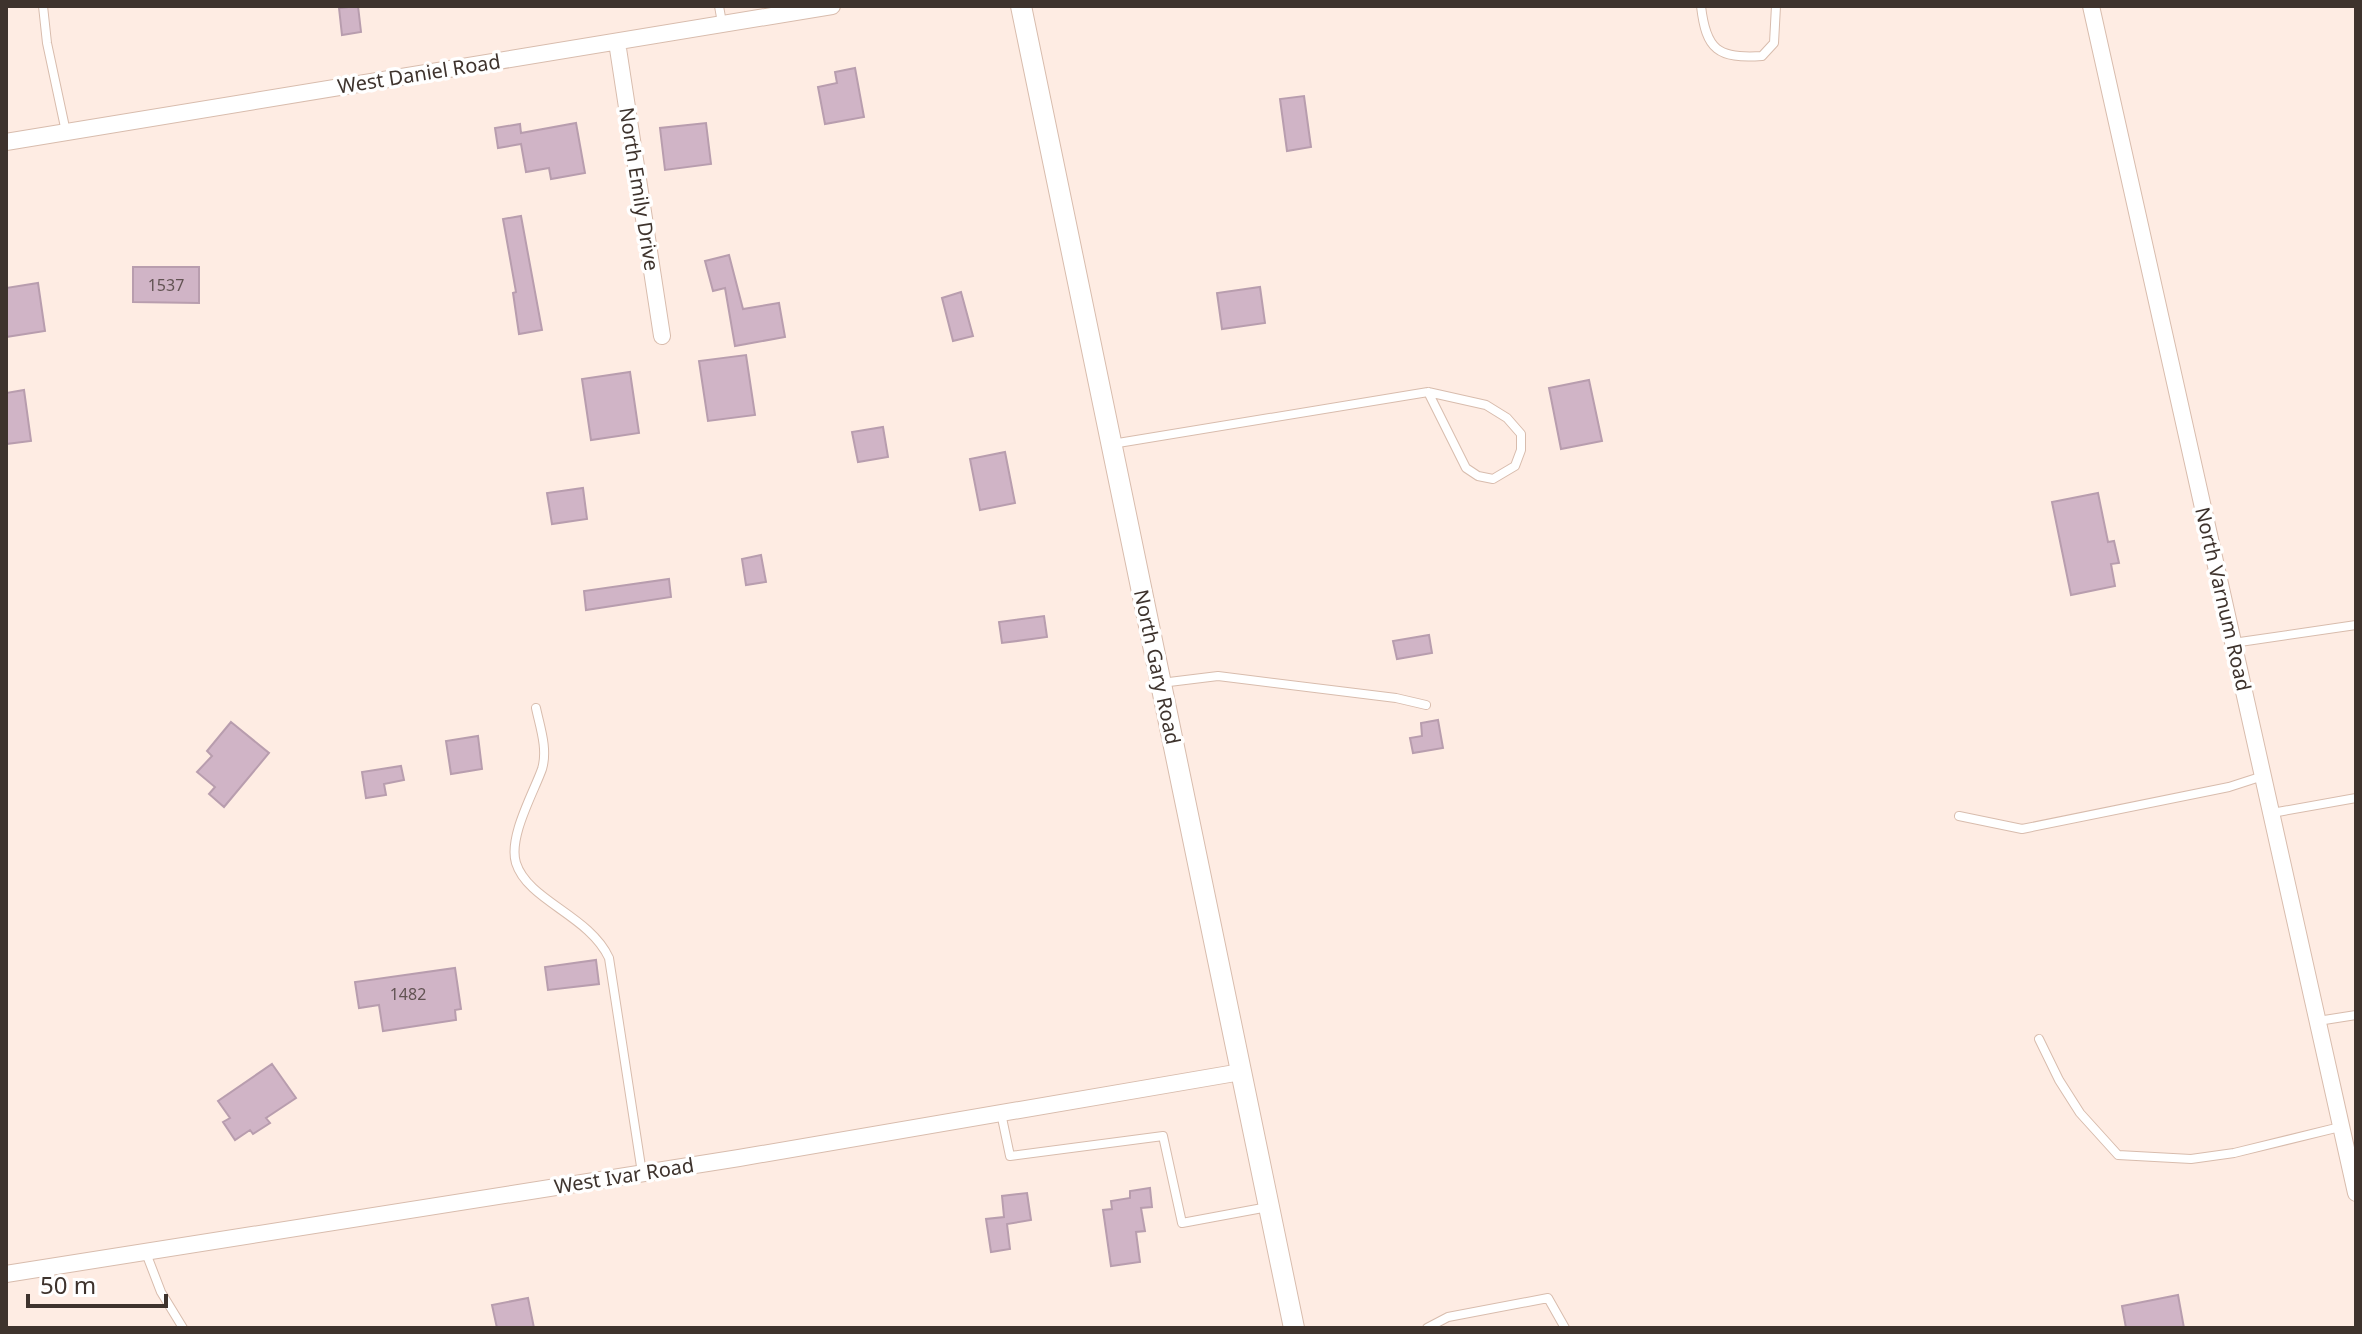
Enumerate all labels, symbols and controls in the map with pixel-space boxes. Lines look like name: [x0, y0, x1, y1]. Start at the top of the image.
street label: West Daniel Road: [336, 47, 502, 100]
street label: North Emily Drive: [613, 105, 666, 273]
house number: 1537: [148, 274, 184, 296]
street label: North Varnum Road: [2189, 504, 2258, 694]
street label: North Gary Road: [1128, 587, 1187, 747]
house number: 1482: [390, 983, 426, 1005]
street label: West Ivar Road: [552, 1151, 696, 1200]
scale bar: [28, 1258, 166, 1308]
text: 50 m: [40, 1268, 96, 1301]

